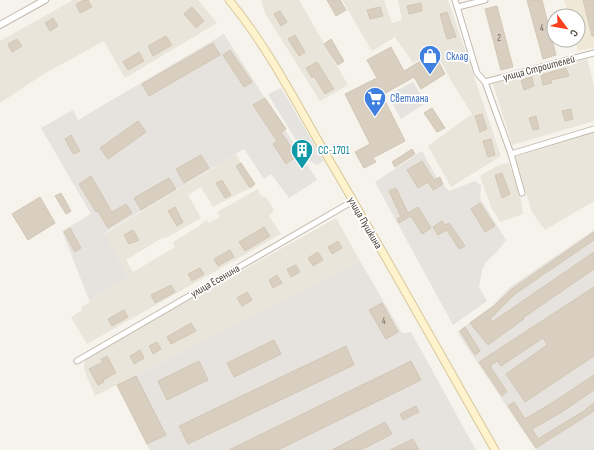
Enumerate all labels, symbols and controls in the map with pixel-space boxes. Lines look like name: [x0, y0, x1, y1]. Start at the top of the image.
north arrow: [546, 8, 586, 48]
house number: 4: [540, 23, 544, 34]
text: С: [567, 27, 581, 39]
house number: 2: [497, 33, 501, 44]
shop icon: Склад: [417, 43, 443, 76]
place label: Склад: [446, 50, 468, 63]
street label: улица Строителей: [502, 52, 577, 84]
supermarket icon: Светлана: [362, 85, 388, 118]
place label: Светлана: [390, 92, 429, 105]
building icon: СС-1701: [289, 137, 315, 170]
place label: СС-1701: [318, 144, 350, 157]
street label: улица Пушкина: [345, 195, 385, 251]
street label: улица Есенина: [188, 262, 242, 300]
house number: 4: [382, 316, 386, 327]

